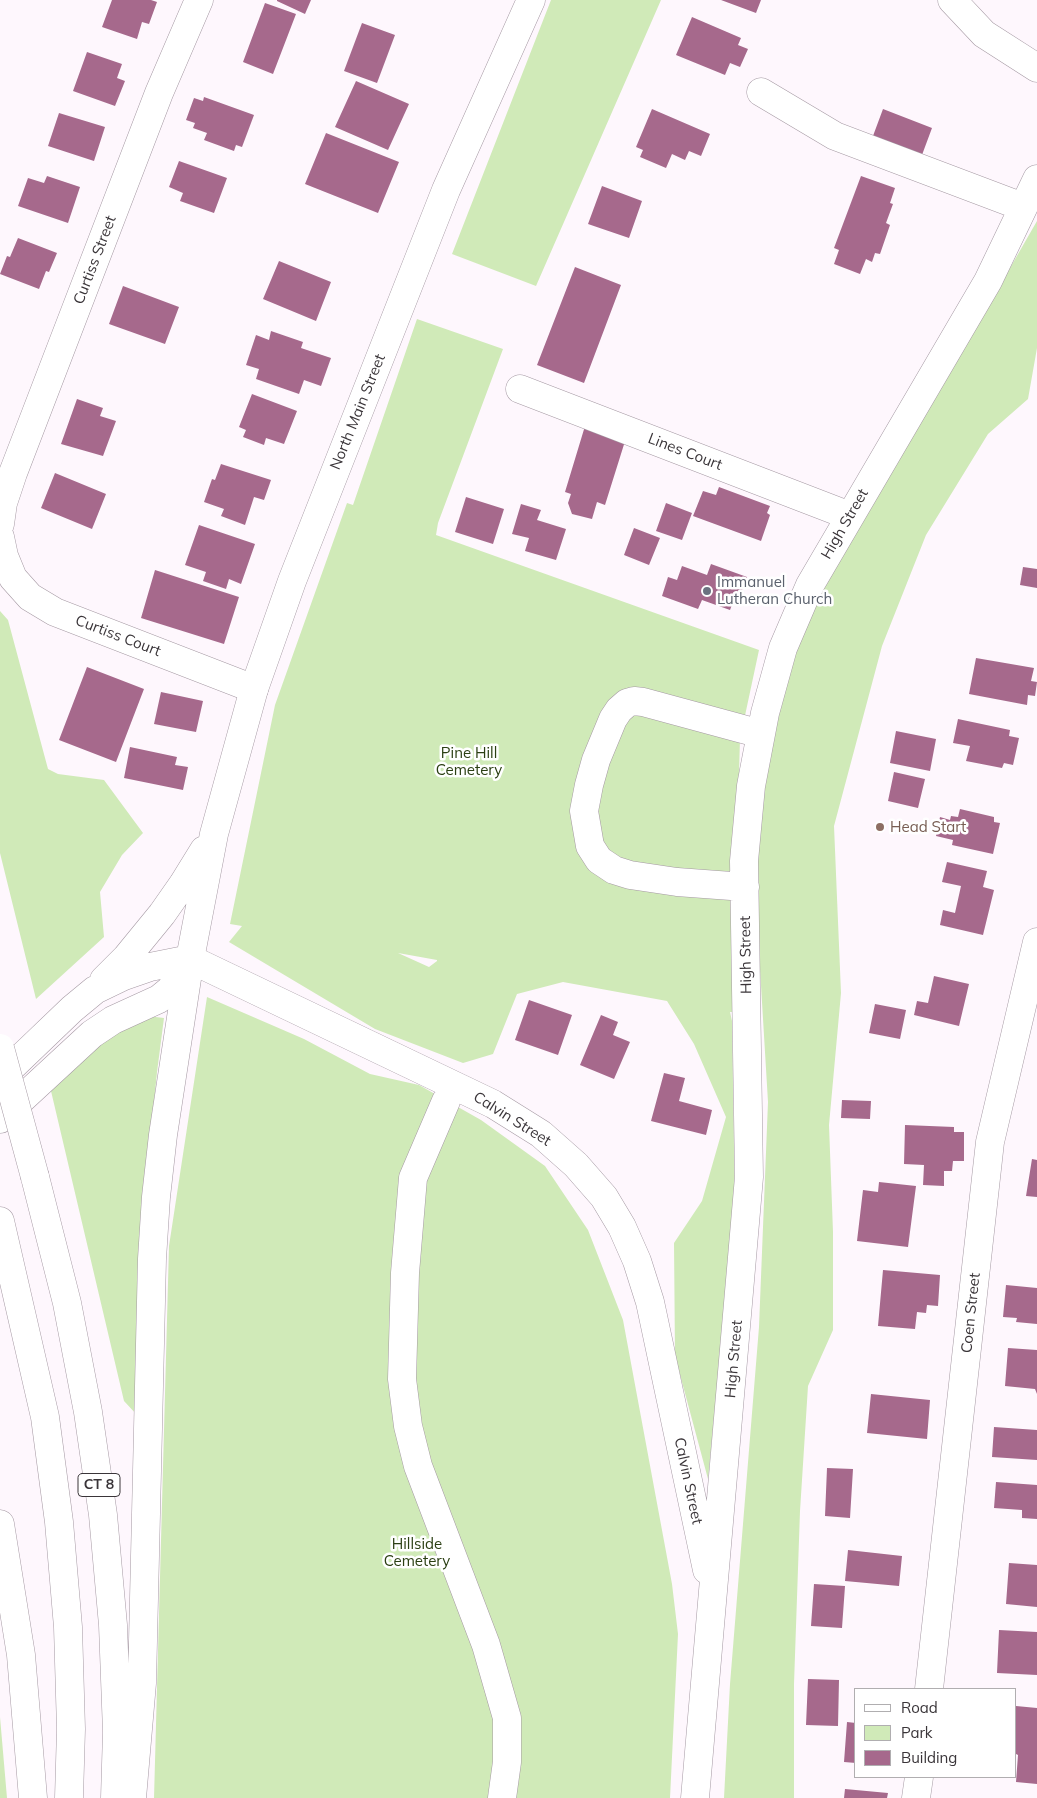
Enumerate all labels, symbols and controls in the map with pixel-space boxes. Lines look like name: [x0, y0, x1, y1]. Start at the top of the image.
street label: Curtiss Street: [70, 213, 120, 307]
street label: North Main Street: [327, 352, 389, 472]
street label: Lines Court: [645, 430, 725, 474]
street label: High Street: [818, 486, 872, 562]
place label: Immanuel Lutheran Church: [717, 573, 832, 608]
marker: Immanuel Lutheran Church: [701, 585, 713, 597]
street label: Curtiss Court: [73, 611, 163, 661]
park label: Pine Hill Cemetery: [436, 744, 502, 779]
place label: Head Start: [890, 818, 966, 836]
marker: Head Start: [874, 821, 886, 833]
street label: High Street: [736, 916, 756, 994]
street label: Calvin Street: [470, 1088, 554, 1150]
street label: Coen Street: [958, 1272, 984, 1354]
street label: High Street: [722, 1319, 746, 1399]
street label: Calvin Street: [670, 1436, 706, 1526]
road number: CT 8: [78, 1474, 120, 1496]
park label: Hillside Cemetery: [384, 1535, 450, 1570]
legend: [854, 1688, 1017, 1778]
text: Road: [901, 1698, 938, 1717]
text: Park: [901, 1723, 933, 1742]
text: Building: [901, 1748, 957, 1767]

